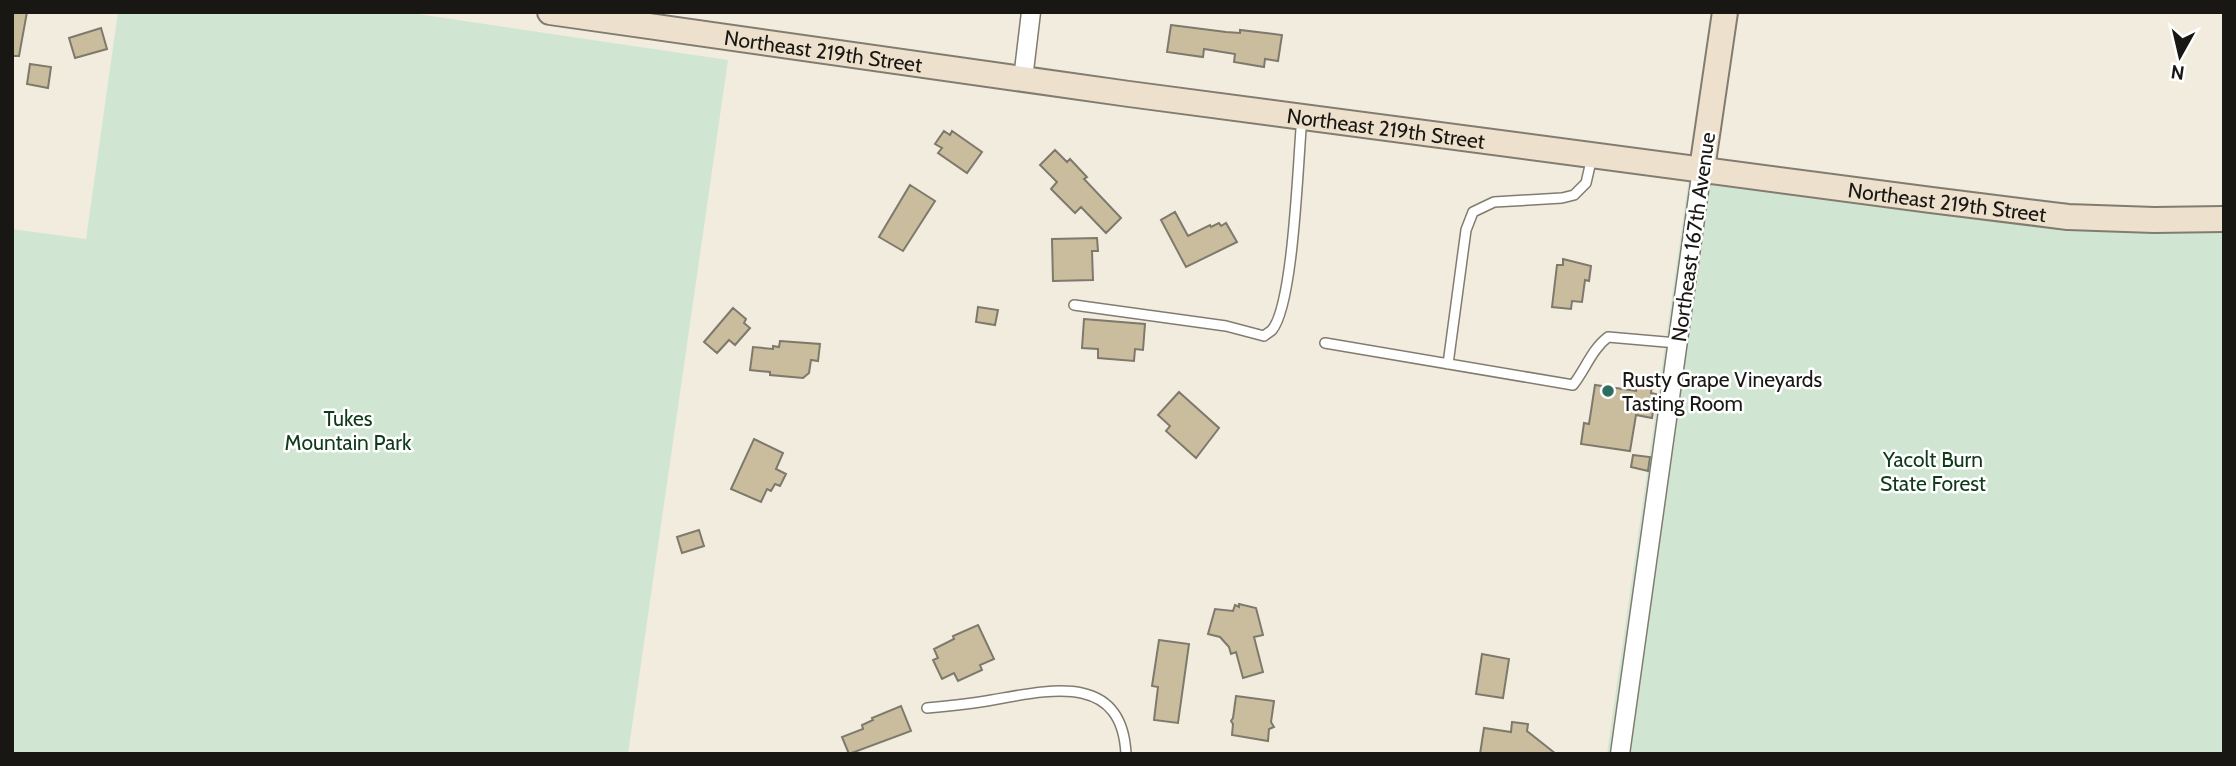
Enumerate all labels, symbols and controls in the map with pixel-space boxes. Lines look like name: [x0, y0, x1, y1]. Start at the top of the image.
north arrow: [2145, 21, 2215, 91]
street label: Northeast 219th Street: [723, 24, 924, 77]
text: N: [2169, 60, 2186, 85]
street label: Northeast 219th Street: [1285, 102, 1487, 153]
street label: Northeast 167th Avenue: [1666, 130, 1720, 343]
street label: Northeast 219th Street: [1847, 177, 2048, 227]
place label: Rusty Grape Vineyards Tasting Room: [1622, 367, 1822, 416]
marker: Rusty Grape Vineyards Tasting Room: [1600, 383, 1616, 399]
park label: Tukes Mountain Park: [285, 406, 412, 455]
park label: Yacolt Burn State Forest: [1880, 447, 1986, 496]

